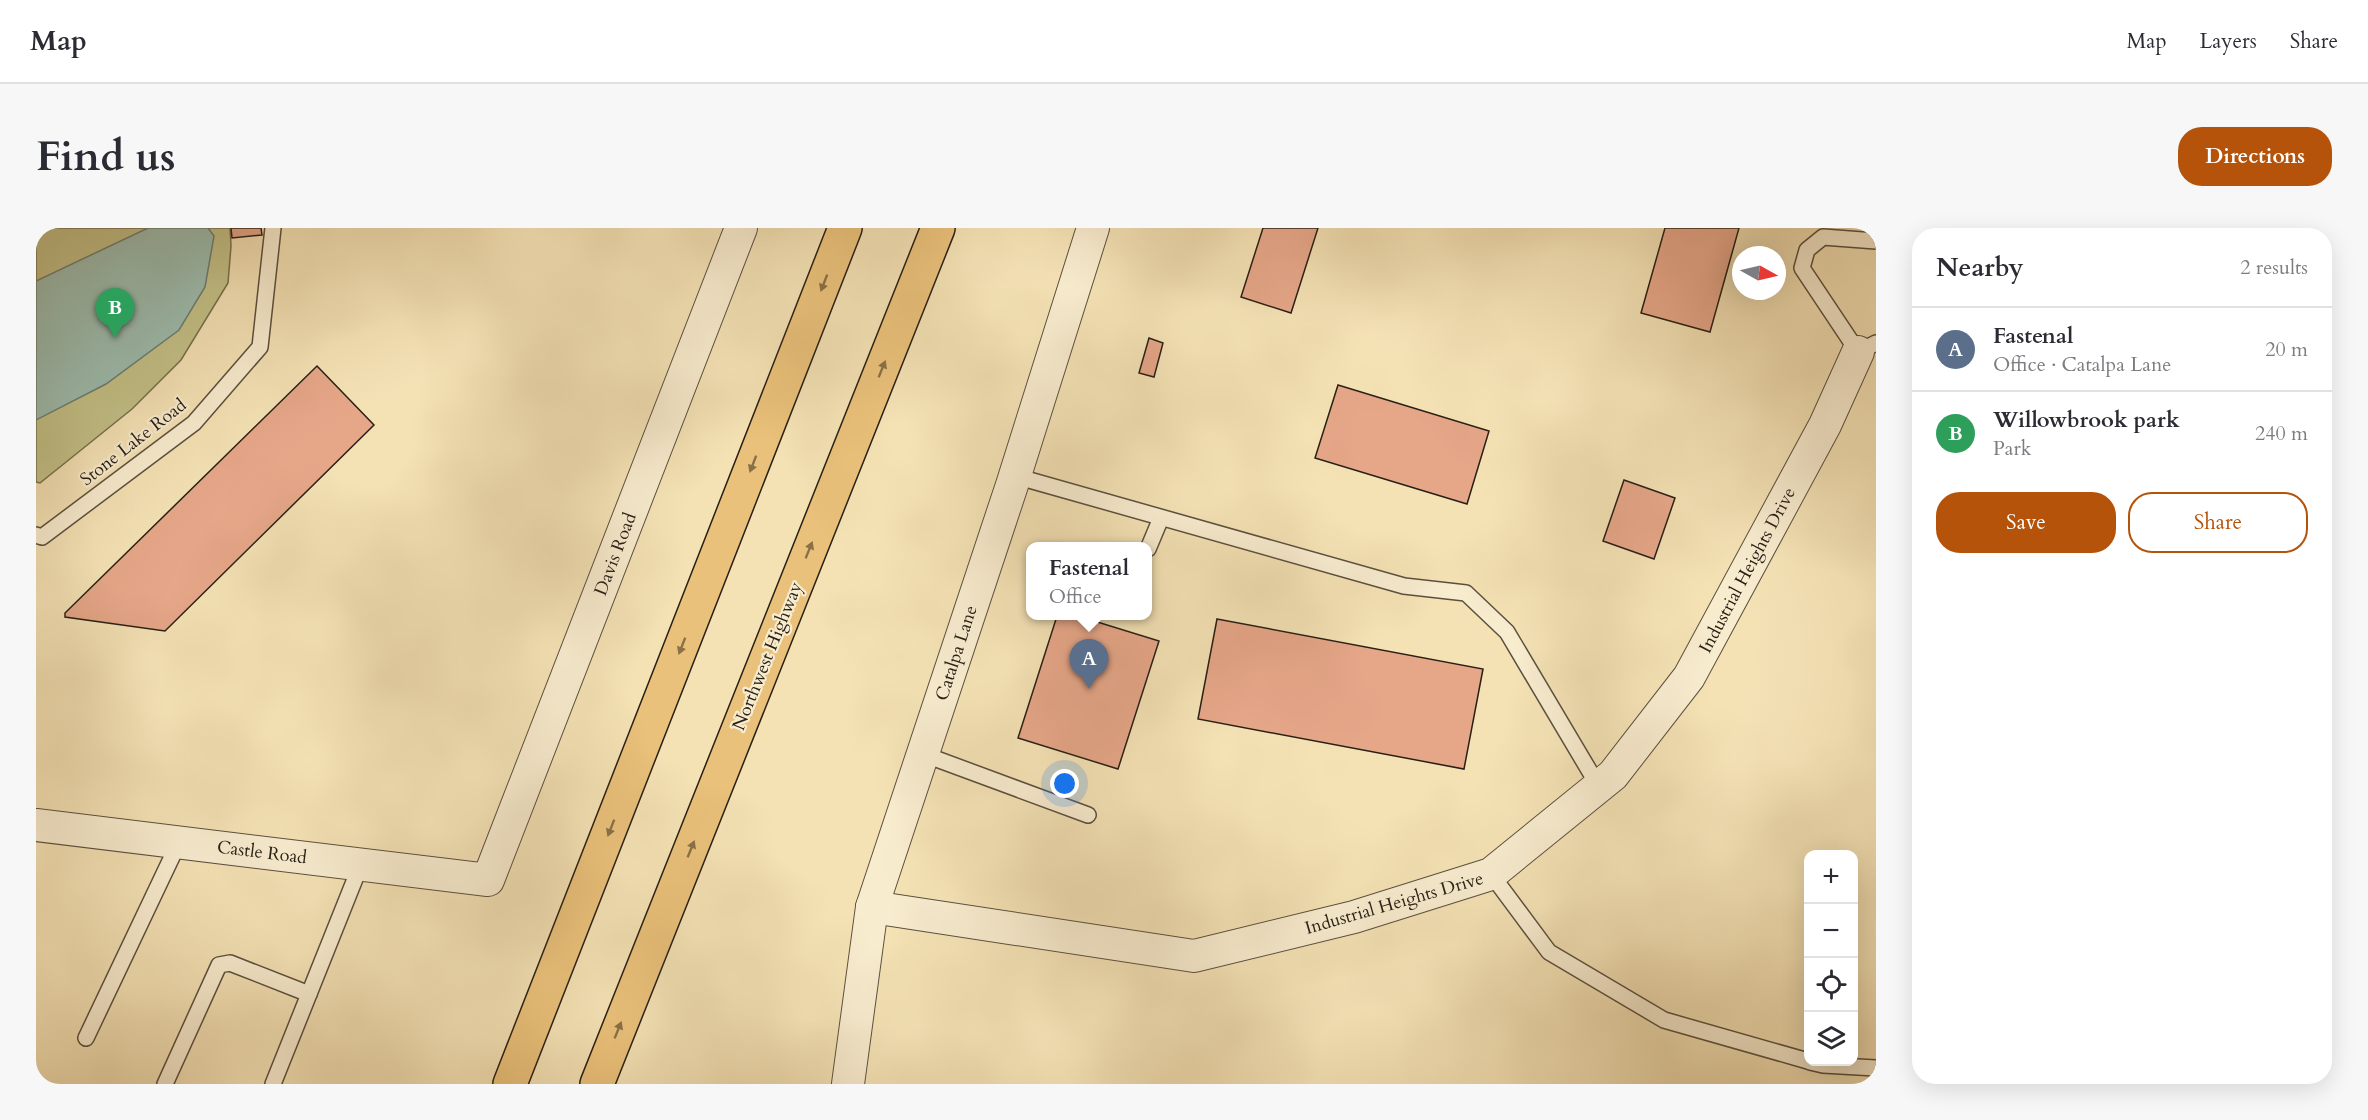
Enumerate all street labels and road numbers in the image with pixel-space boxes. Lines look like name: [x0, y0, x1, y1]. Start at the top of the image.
street label: Stone Lake Road: [75, 393, 192, 492]
street label: Industrial Heights Drive: [1693, 483, 1802, 658]
street label: Davis Road: [588, 509, 643, 599]
street label: Northwest Highway: [726, 578, 809, 734]
street label: Catalpa Lane: [929, 602, 984, 704]
street label: Castle Road: [216, 835, 309, 870]
street label: Industrial Heights Drive: [1302, 866, 1486, 941]

